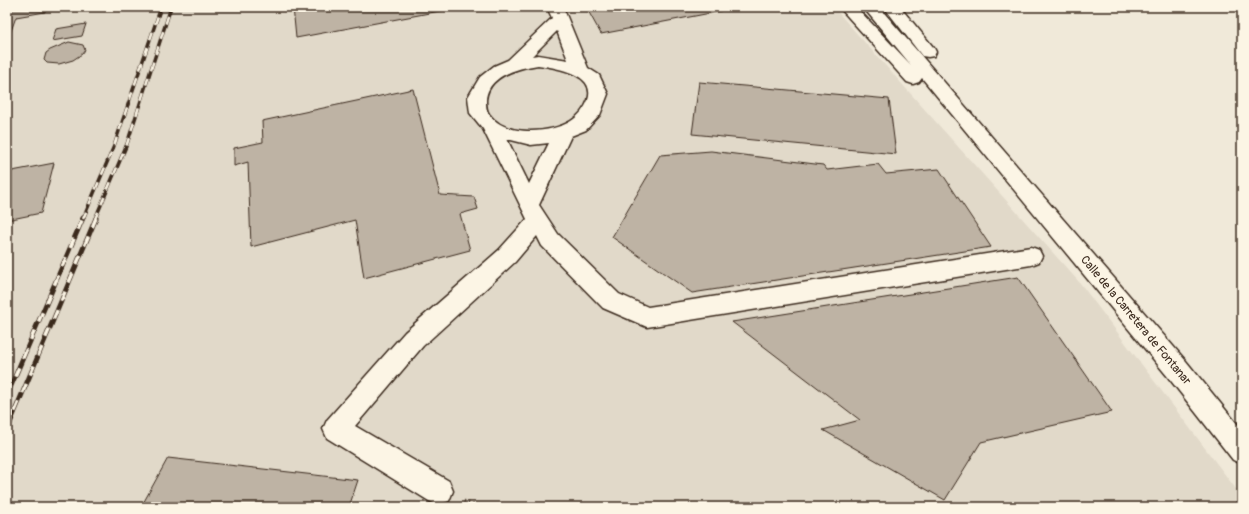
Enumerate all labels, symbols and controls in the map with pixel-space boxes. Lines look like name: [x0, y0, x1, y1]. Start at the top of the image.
street label: Calle de la Carretera de Fontanar: [1077, 253, 1195, 389]

